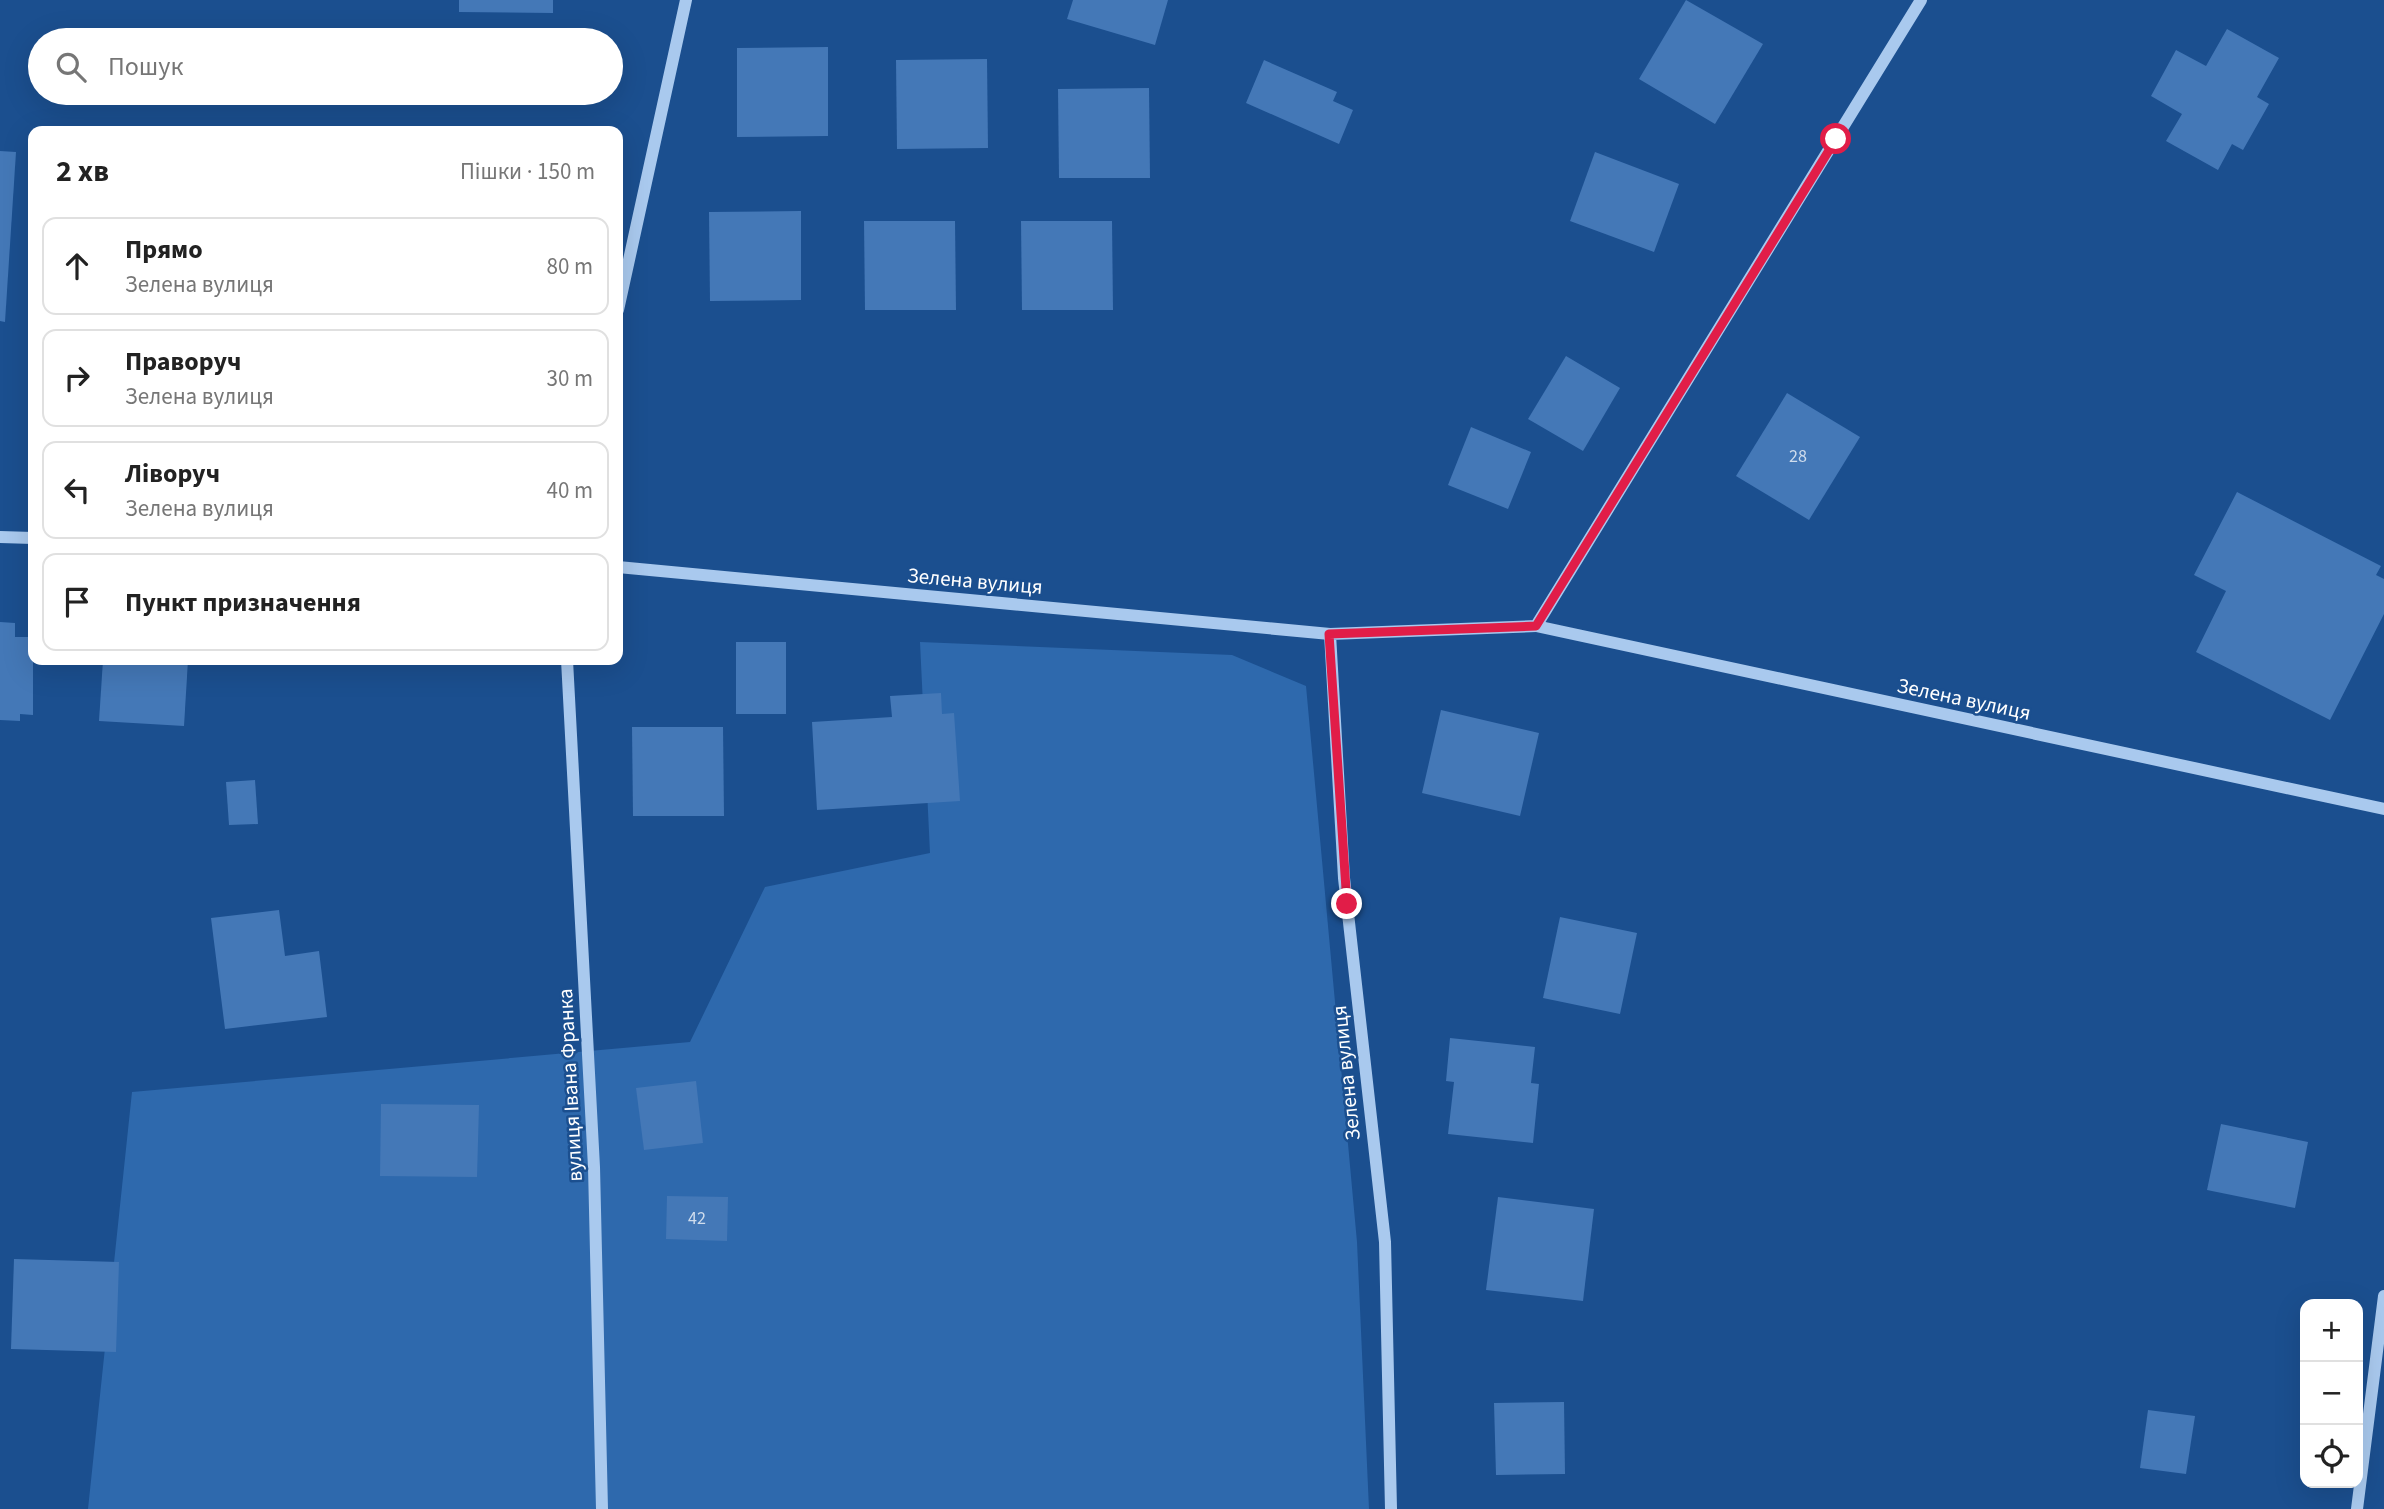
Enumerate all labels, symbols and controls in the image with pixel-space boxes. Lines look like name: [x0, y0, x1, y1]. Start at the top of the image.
search box: [28, 28, 623, 105]
icon: search: [52, 48, 90, 86]
text: Пошук: [108, 48, 183, 85]
route start: [1820, 123, 1851, 154]
text: 2 хв: [56, 150, 109, 193]
text: Пішки · 150 m: [460, 155, 595, 188]
text: Прямо: [125, 231, 203, 268]
icon: ahead: [58, 247, 96, 285]
text: 80 m: [546, 250, 593, 283]
text: Зелена вулиця: [125, 268, 274, 301]
text: Праворуч: [125, 343, 241, 380]
icon: right: [58, 359, 96, 397]
text: 30 m: [546, 362, 593, 395]
text: Зелена вулиця: [125, 380, 274, 413]
house number: 28: [1789, 444, 1807, 469]
text: Ліворуч: [125, 455, 220, 492]
icon: left: [58, 471, 96, 509]
text: 40 m: [546, 474, 593, 507]
text: Зелена вулиця: [125, 492, 274, 525]
street label: Зелена вулиця: [906, 560, 1044, 602]
icon: arrive: [58, 583, 96, 621]
text: Пункт призначення: [125, 584, 361, 621]
street label: Зелена вулиця: [1894, 670, 2034, 728]
route end: [1331, 888, 1362, 919]
street label: вулиця Івана Франка: [550, 988, 590, 1182]
street label: Зелена вулиця: [1324, 1004, 1368, 1142]
house number: 42: [688, 1206, 706, 1231]
map controls: [2300, 1299, 2363, 1488]
button: +: [2300, 1299, 2363, 1362]
button: −: [2300, 1362, 2363, 1425]
button: locate: [2300, 1425, 2363, 1488]

